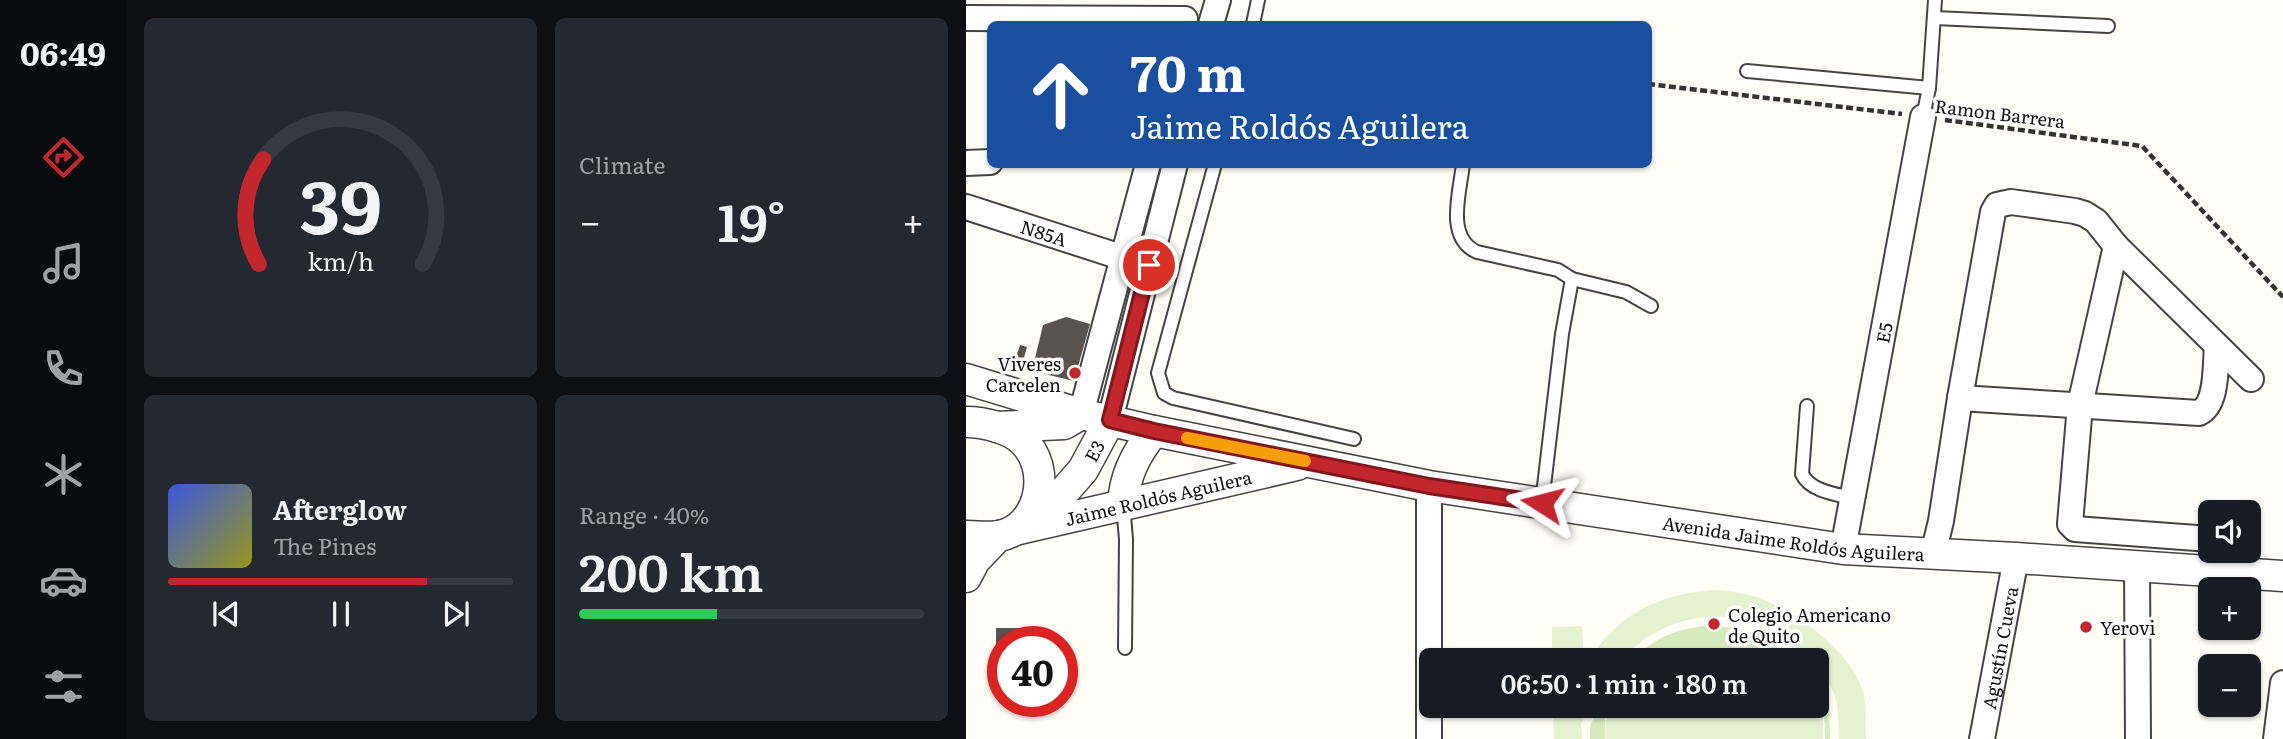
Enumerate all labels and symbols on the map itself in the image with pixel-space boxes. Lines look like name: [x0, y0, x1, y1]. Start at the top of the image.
street label: Ramon Barrera: [1933, 92, 2067, 134]
street label: N85A: [1017, 212, 1071, 252]
pin: [1119, 235, 1179, 295]
street label: E5: [1868, 320, 1898, 345]
place label: Viveres Carcelen: [986, 350, 1061, 398]
marker: Viveres Carcelen: [1067, 365, 1083, 381]
street label: E3: [1077, 435, 1110, 466]
street label: Jaime Roldós Aguilera: [1062, 462, 1255, 532]
position arrow: [1505, 466, 1579, 540]
street label: Avenida Jaime Roldós Aguilera: [1661, 508, 1926, 567]
street label: Agustín Cueva: [1974, 584, 2024, 711]
place label: Colegio Americano de Quito: [1728, 601, 1891, 649]
place label: Yerovi: [2100, 614, 2156, 641]
marker: Colegio Americano de Quito: [1706, 616, 1722, 632]
marker: Yerovi: [2078, 619, 2094, 635]
speed limit sign: 40: [987, 626, 1078, 717]

